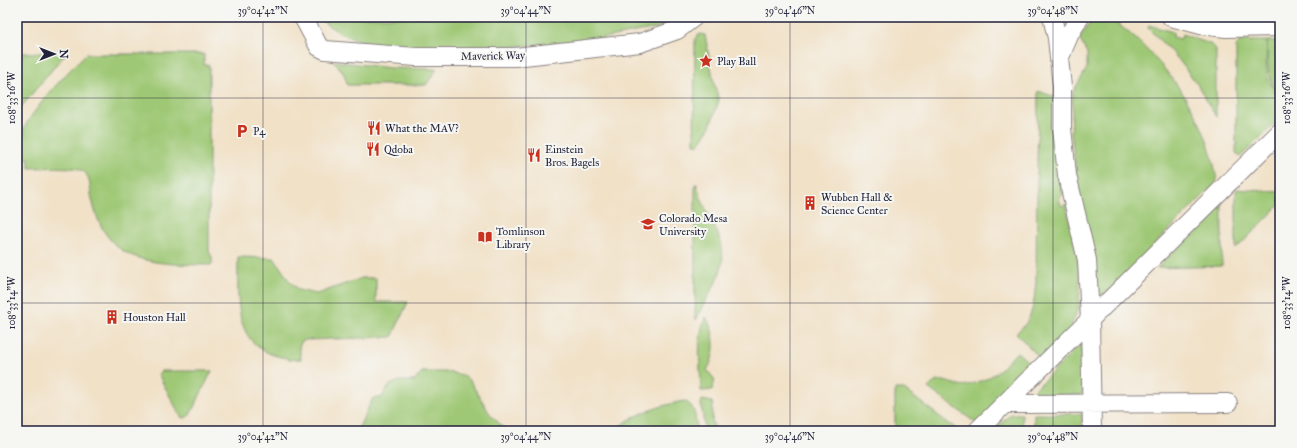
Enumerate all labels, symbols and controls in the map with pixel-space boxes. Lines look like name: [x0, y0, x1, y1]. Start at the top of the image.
text: 39°04'42"N: [238, 5, 289, 17]
text: 39°04'44"N: [500, 5, 552, 17]
text: 39°04'46"N: [765, 5, 816, 17]
text: 39°04'48"N: [1028, 5, 1079, 17]
north arrow: [34, 34, 74, 74]
text: N: [57, 49, 70, 59]
street label: Maverick Way: [461, 49, 526, 63]
place icon: Play Ball: [698, 53, 714, 69]
place label: Play Ball: [717, 55, 756, 68]
text: 108°33'16"W: [6, 71, 18, 124]
text: 108°33'16"W: [1281, 71, 1293, 124]
restaurant icon: What the MAV?: [366, 120, 382, 136]
place label: What the MAV?: [385, 122, 459, 135]
parking icon: P4: [234, 123, 250, 139]
place label: P4: [253, 125, 266, 138]
restaurant icon: Qdoba: [365, 141, 381, 157]
place label: Qdoba: [384, 143, 413, 156]
place label: Einstein Bros. Bagels: [545, 143, 599, 169]
restaurant icon: Einstein Bros. Bagels: [526, 147, 542, 163]
place label: Wubben Hall & Science Center: [821, 191, 893, 217]
building icon: Wubben Hall & Science Center: [802, 195, 818, 211]
place label: Colorado Mesa University: [659, 212, 728, 238]
school or university icon: Colorado Mesa University: [640, 216, 656, 232]
place label: Tomlinson Library: [496, 225, 545, 251]
library icon: Tomlinson Library: [477, 229, 493, 245]
text: 108°33'14"W: [6, 276, 18, 329]
text: 108°33'14"W: [1281, 276, 1293, 329]
building icon: Houston Hall: [104, 309, 120, 325]
place label: Houston Hall: [123, 311, 186, 324]
text: 39°04'42"N: [238, 431, 289, 443]
text: 39°04'44"N: [500, 431, 552, 443]
text: 39°04'46"N: [765, 431, 816, 443]
text: 39°04'48"N: [1028, 431, 1079, 443]

